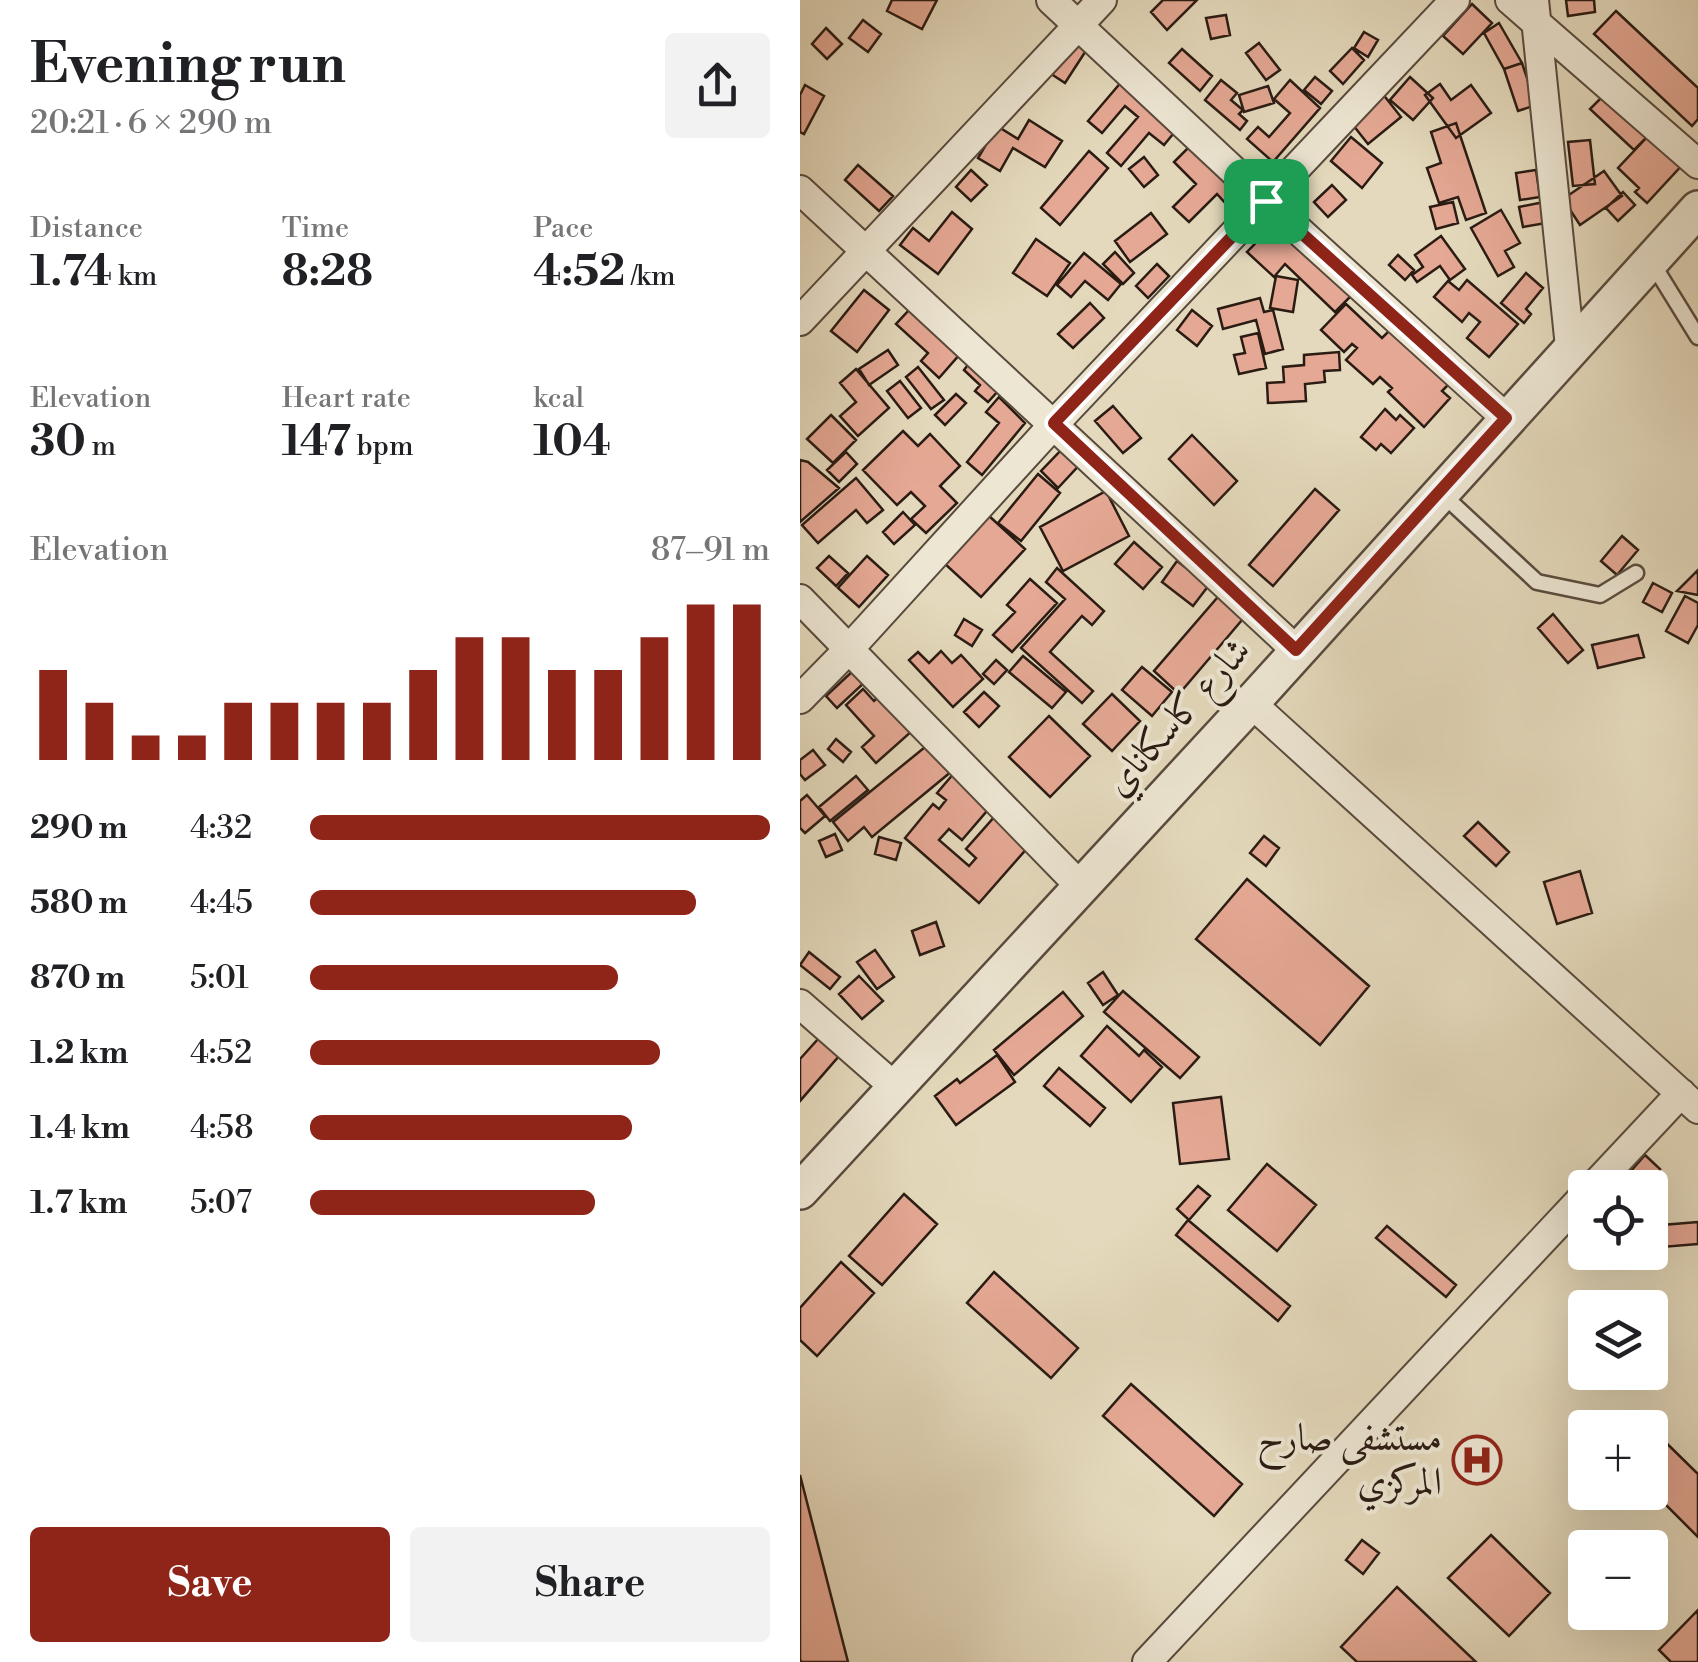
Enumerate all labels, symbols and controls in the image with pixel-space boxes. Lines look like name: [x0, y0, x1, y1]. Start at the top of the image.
text: Evening run: [30, 31, 346, 100]
button: share: [665, 33, 770, 138]
text: 20:21 · 6 × 290 m: [30, 103, 272, 143]
pin: [1224, 159, 1309, 244]
icon: arrive: [1239, 174, 1294, 229]
text: Distance: [30, 211, 143, 246]
text: Time: [282, 211, 349, 246]
text: Pace: [533, 211, 593, 246]
text: 1.74: [30, 246, 112, 299]
text: 8:28: [282, 246, 373, 299]
text: 4:52: [533, 246, 625, 299]
text: km: [112, 259, 157, 294]
text: /km: [625, 259, 676, 294]
text: Elevation: [30, 381, 151, 416]
text: Heart rate: [282, 381, 411, 416]
text: kcal: [533, 381, 584, 416]
text: 30: [30, 416, 86, 469]
text: 147: [282, 416, 351, 469]
text: 104: [533, 416, 611, 469]
text: m: [86, 429, 116, 464]
text: bpm: [351, 429, 414, 464]
text: Elevation: [30, 530, 169, 570]
text: 87–91 m: [651, 530, 770, 570]
street label: شارع كاسكاناي: [1095, 628, 1266, 810]
text: 290 m: [30, 808, 128, 848]
text: 4:32: [190, 808, 252, 848]
text: 580 m: [30, 883, 128, 923]
text: 4:45: [190, 883, 253, 923]
text: 870 m: [30, 958, 125, 998]
text: 5:01: [190, 958, 249, 998]
text: 1.2 km: [30, 1033, 128, 1073]
text: 4:52: [190, 1033, 252, 1073]
text: 1.4 km: [30, 1108, 130, 1148]
text: 4:58: [190, 1108, 254, 1148]
map controls: [1568, 1170, 1668, 1630]
button: locate: [1568, 1170, 1668, 1270]
text: 1.7 km: [30, 1183, 127, 1223]
text: 5:07: [190, 1183, 252, 1223]
button: layers: [1568, 1290, 1668, 1390]
button: +: [1568, 1410, 1668, 1510]
place label: مستشفى صارح المركزي: [1257, 1415, 1442, 1512]
hospital icon: مستشفى صارح المركزي: [1451, 1434, 1503, 1486]
button: Save: [30, 1527, 390, 1642]
button: Share: [410, 1527, 770, 1642]
button: −: [1568, 1530, 1668, 1630]

